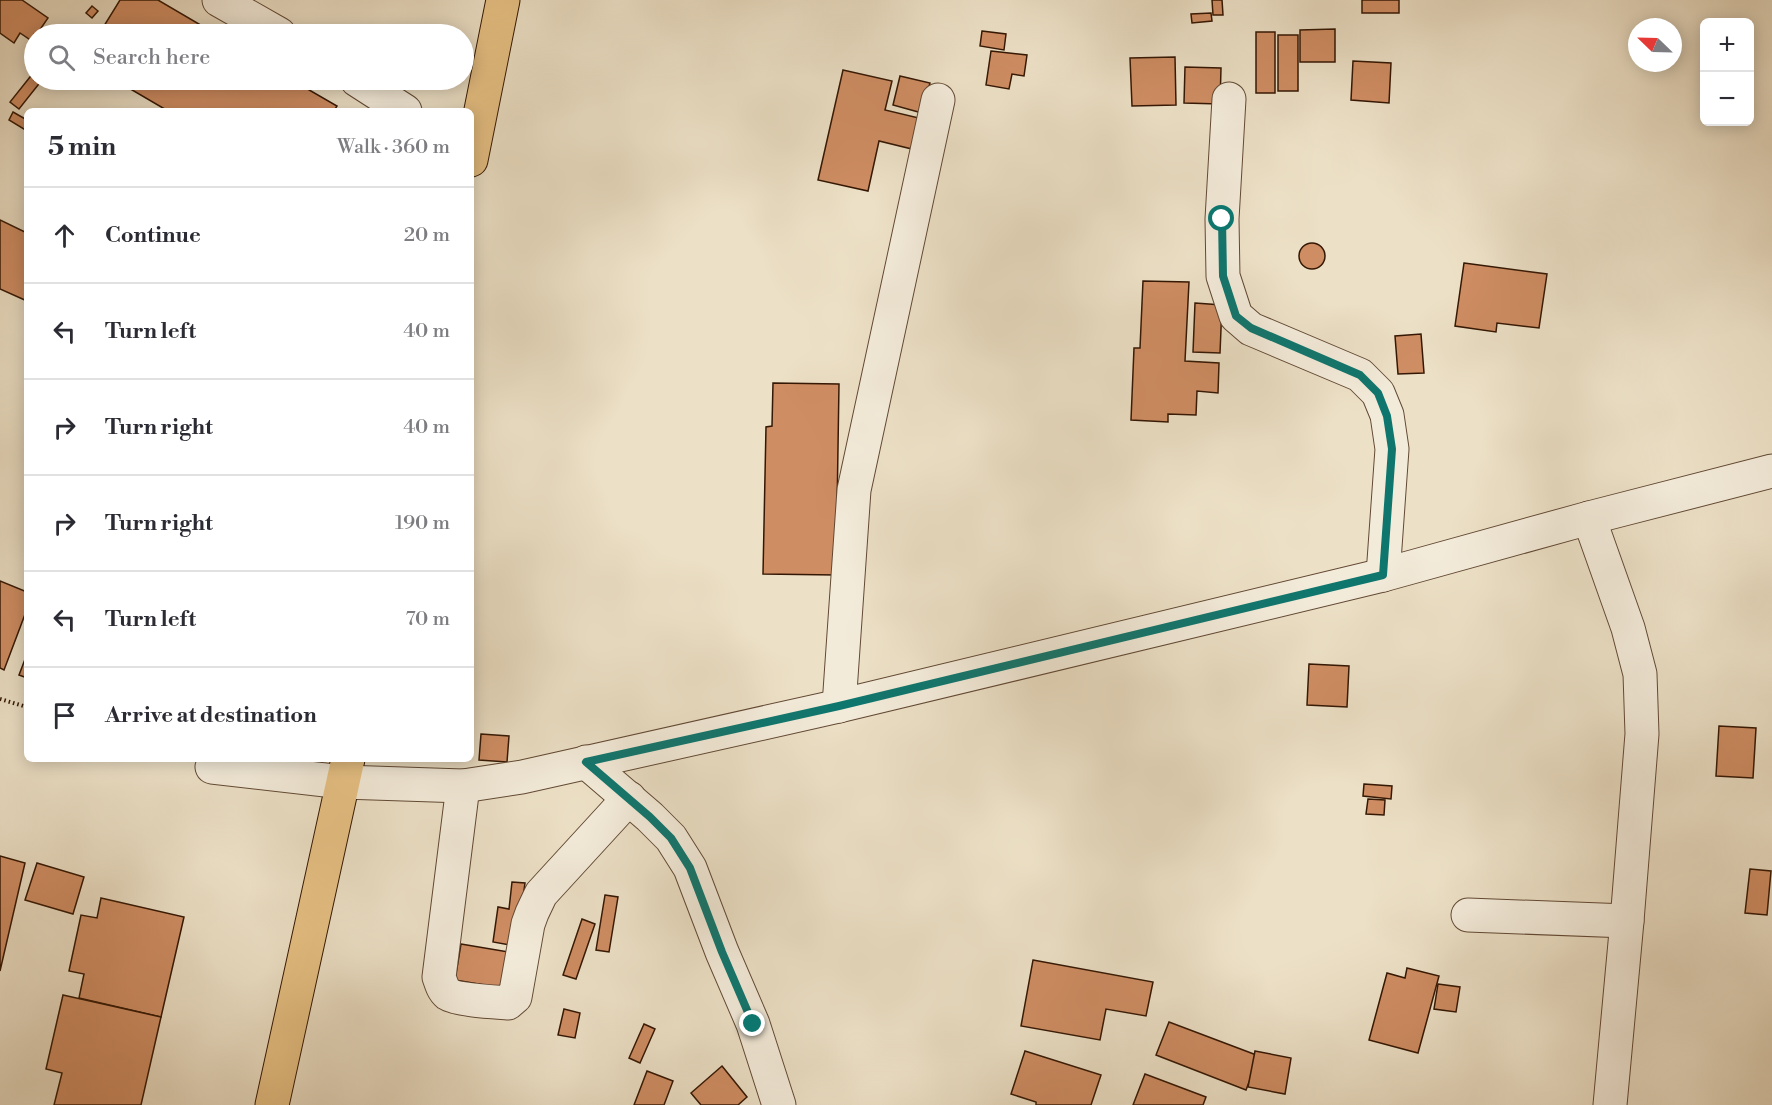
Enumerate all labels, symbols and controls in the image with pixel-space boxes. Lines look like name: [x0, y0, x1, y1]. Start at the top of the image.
north arrow: [1628, 18, 1682, 72]
map controls: [1700, 18, 1754, 126]
button: +: [1700, 18, 1754, 72]
search box: [24, 24, 474, 90]
icon: search: [45, 41, 78, 74]
text: Search here: [93, 44, 210, 71]
button: −: [1700, 72, 1754, 126]
text: 5 min: [48, 131, 116, 163]
text: Walk · 360 m: [337, 135, 450, 160]
route start: [1208, 205, 1234, 231]
icon: ahead: [48, 219, 81, 252]
text: Continue: [105, 222, 201, 249]
text: 20 m: [404, 223, 450, 248]
icon: left: [48, 315, 81, 348]
text: Turn left: [105, 318, 196, 345]
text: 40 m: [403, 319, 450, 344]
icon: right: [48, 411, 81, 444]
text: Turn right: [105, 414, 213, 441]
text: 40 m: [403, 415, 450, 440]
icon: right: [48, 507, 81, 540]
text: Turn right: [105, 510, 213, 537]
text: 190 m: [395, 511, 450, 536]
icon: left: [48, 603, 81, 636]
text: Turn left: [105, 606, 196, 633]
text: 70 m: [406, 607, 450, 632]
icon: arrive: [48, 699, 81, 732]
text: Arrive at destination: [105, 702, 317, 729]
route end: [739, 1010, 765, 1036]

